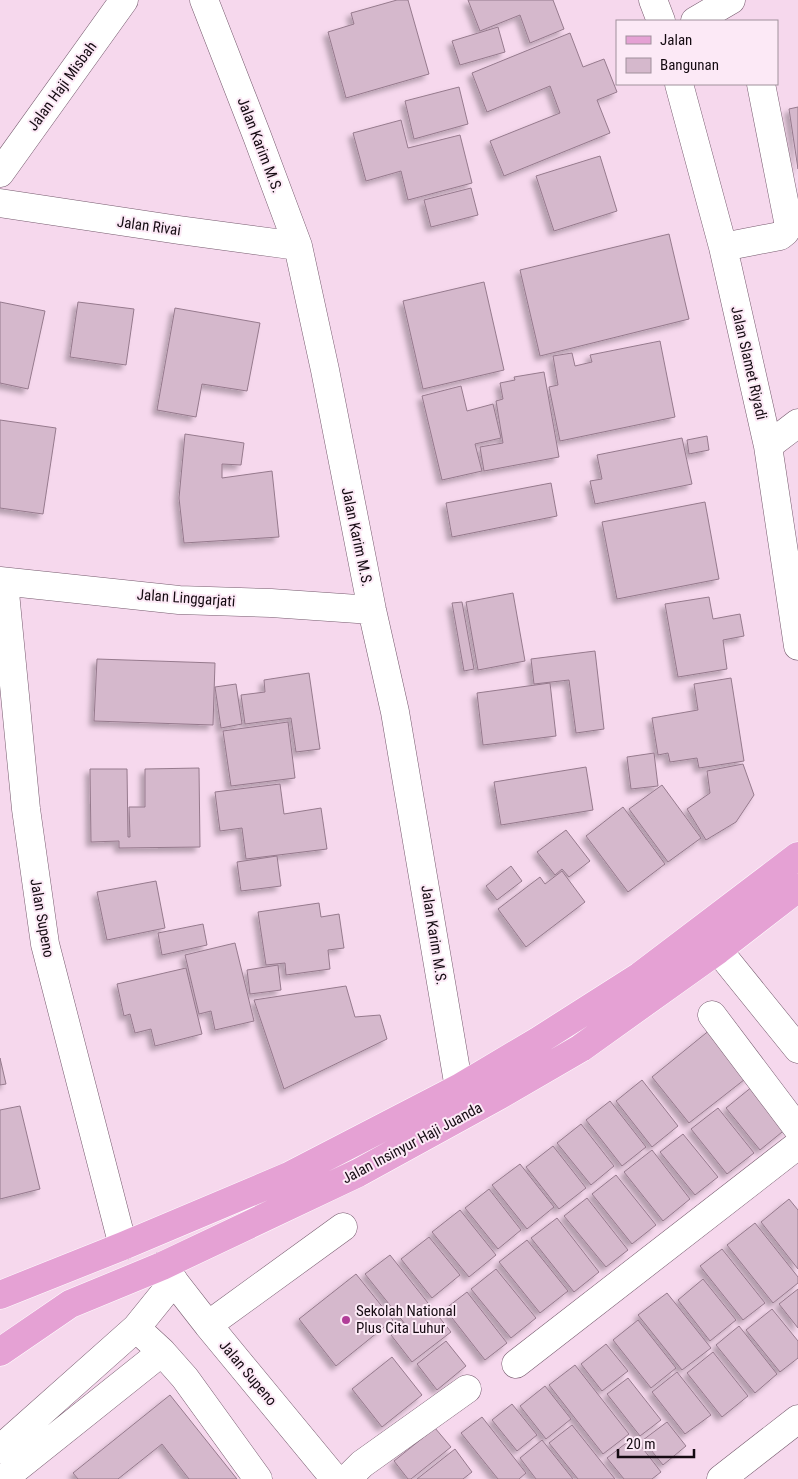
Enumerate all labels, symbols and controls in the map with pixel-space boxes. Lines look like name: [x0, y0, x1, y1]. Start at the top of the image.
legend: [616, 20, 778, 85]
text: Jalan: [660, 31, 692, 49]
street label: Jalan Haji Misbah: [24, 38, 100, 134]
text: Bangunan: [660, 56, 719, 74]
street label: Jalan Karim M.S.: [234, 95, 286, 195]
street label: Jalan Rivai: [116, 213, 182, 239]
street label: Jalan Slamet Riyadi: [727, 304, 771, 422]
street label: Jalan Karim M.S.: [338, 486, 376, 588]
street label: Jalan Linggarjati: [136, 586, 236, 610]
street label: Jalan Supeno: [26, 877, 58, 959]
street label: Jalan Karim M.S.: [417, 884, 451, 986]
street label: Jalan Insinyur Haji Juanda: [339, 1098, 485, 1188]
place label: Sekolah National Plus Cita Luhur: [356, 1302, 456, 1337]
marker: Sekolah National Plus Cita Luhur: [340, 1314, 352, 1326]
street label: Jalan Supeno: [215, 1337, 281, 1409]
scale bar: [618, 1426, 694, 1458]
text: 20 m: [626, 1435, 656, 1453]

